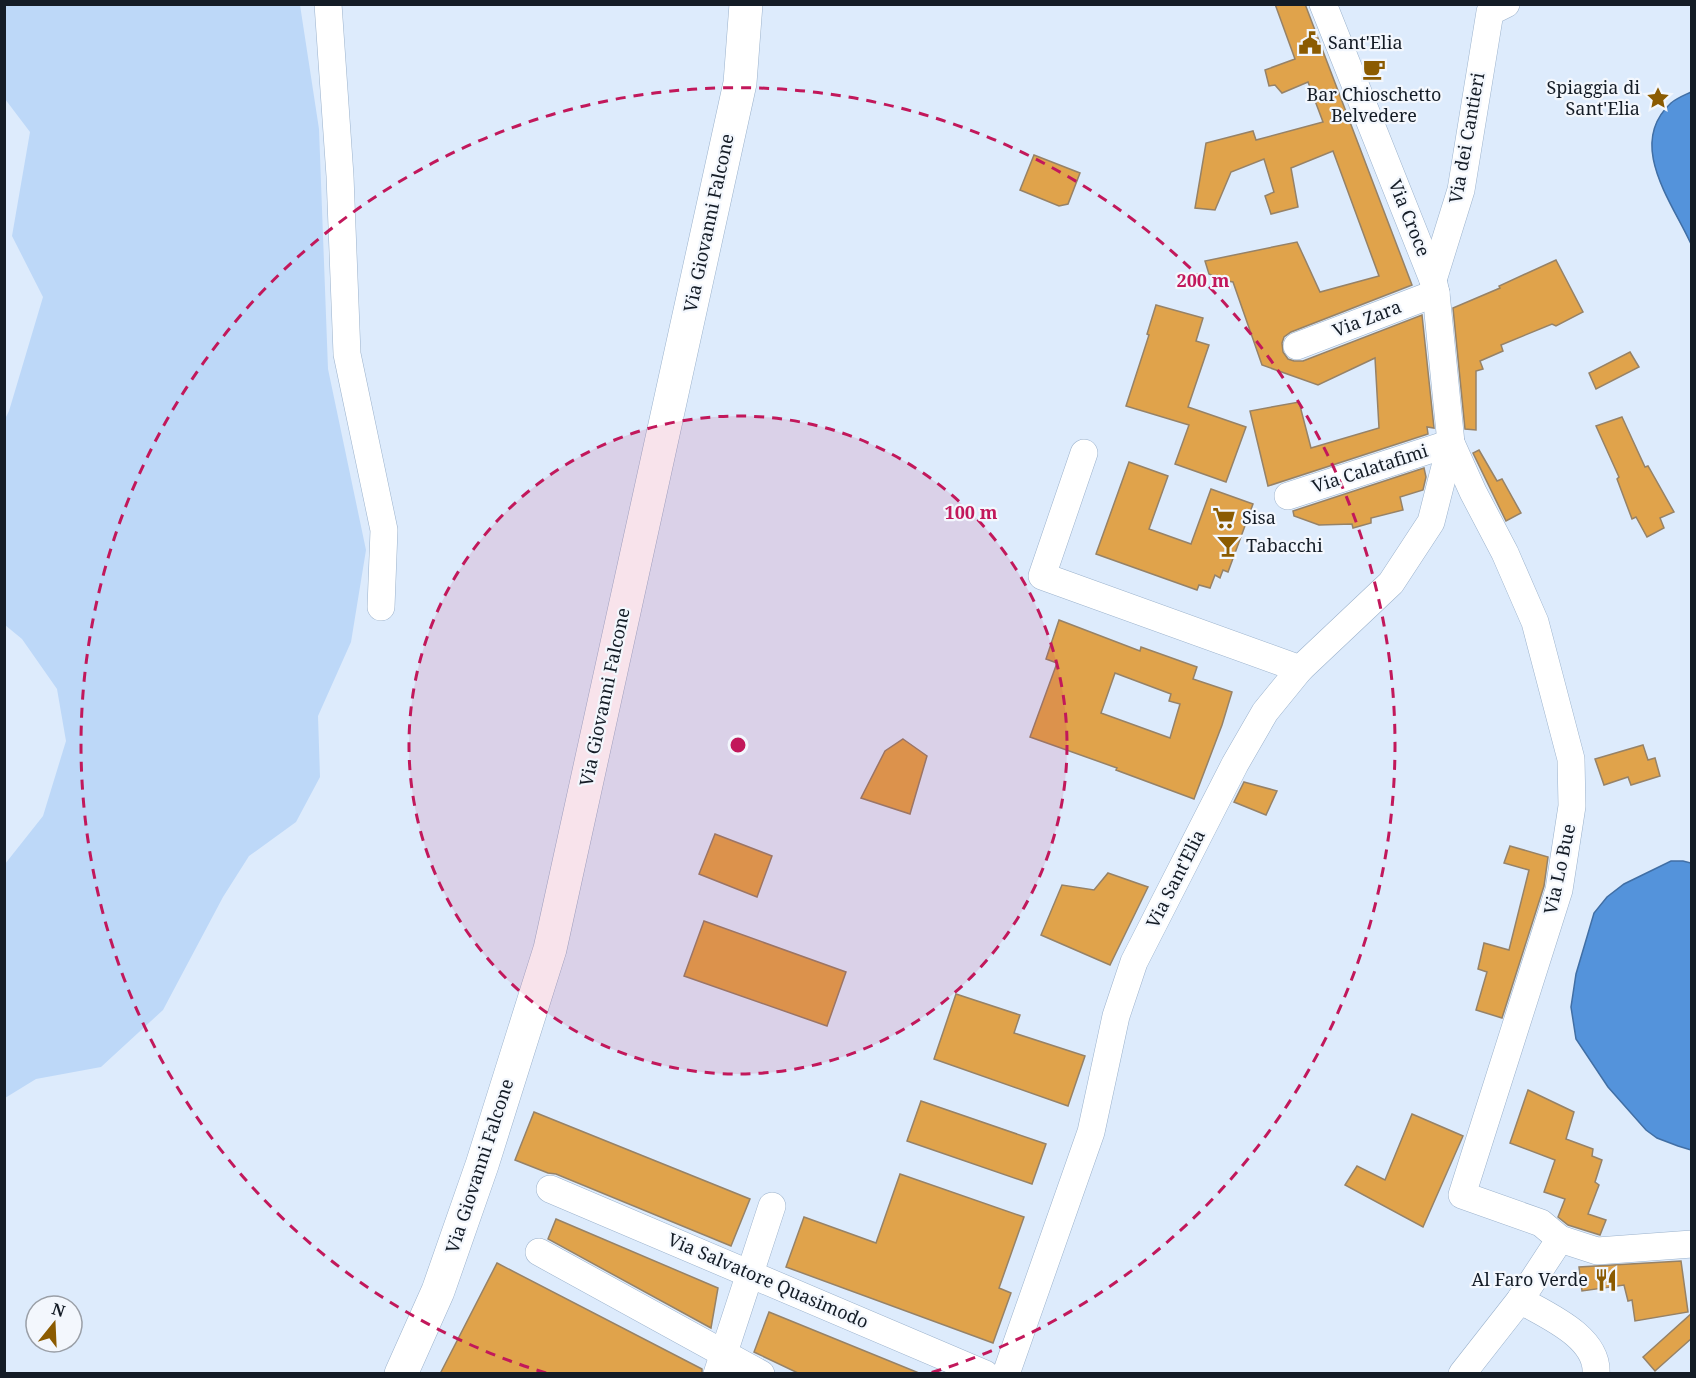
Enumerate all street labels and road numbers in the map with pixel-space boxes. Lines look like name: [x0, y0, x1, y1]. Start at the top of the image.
street label: Via dei Cantieri: [1443, 70, 1489, 205]
street label: Via Giovanni Falcone: [677, 131, 739, 314]
street label: Via Croce: [1384, 176, 1436, 260]
street label: Via Zara: [1329, 294, 1404, 342]
street label: Via Calatafimi: [1309, 438, 1431, 498]
street label: Via Giovanni Falcone: [573, 605, 635, 788]
street label: Via Lo Bue: [1538, 821, 1580, 916]
street label: Via Sant'Elia: [1140, 825, 1210, 932]
street label: Via Giovanni Falcone: [440, 1075, 519, 1256]
street label: Via Salvatore Quasimodo: [664, 1227, 872, 1333]

